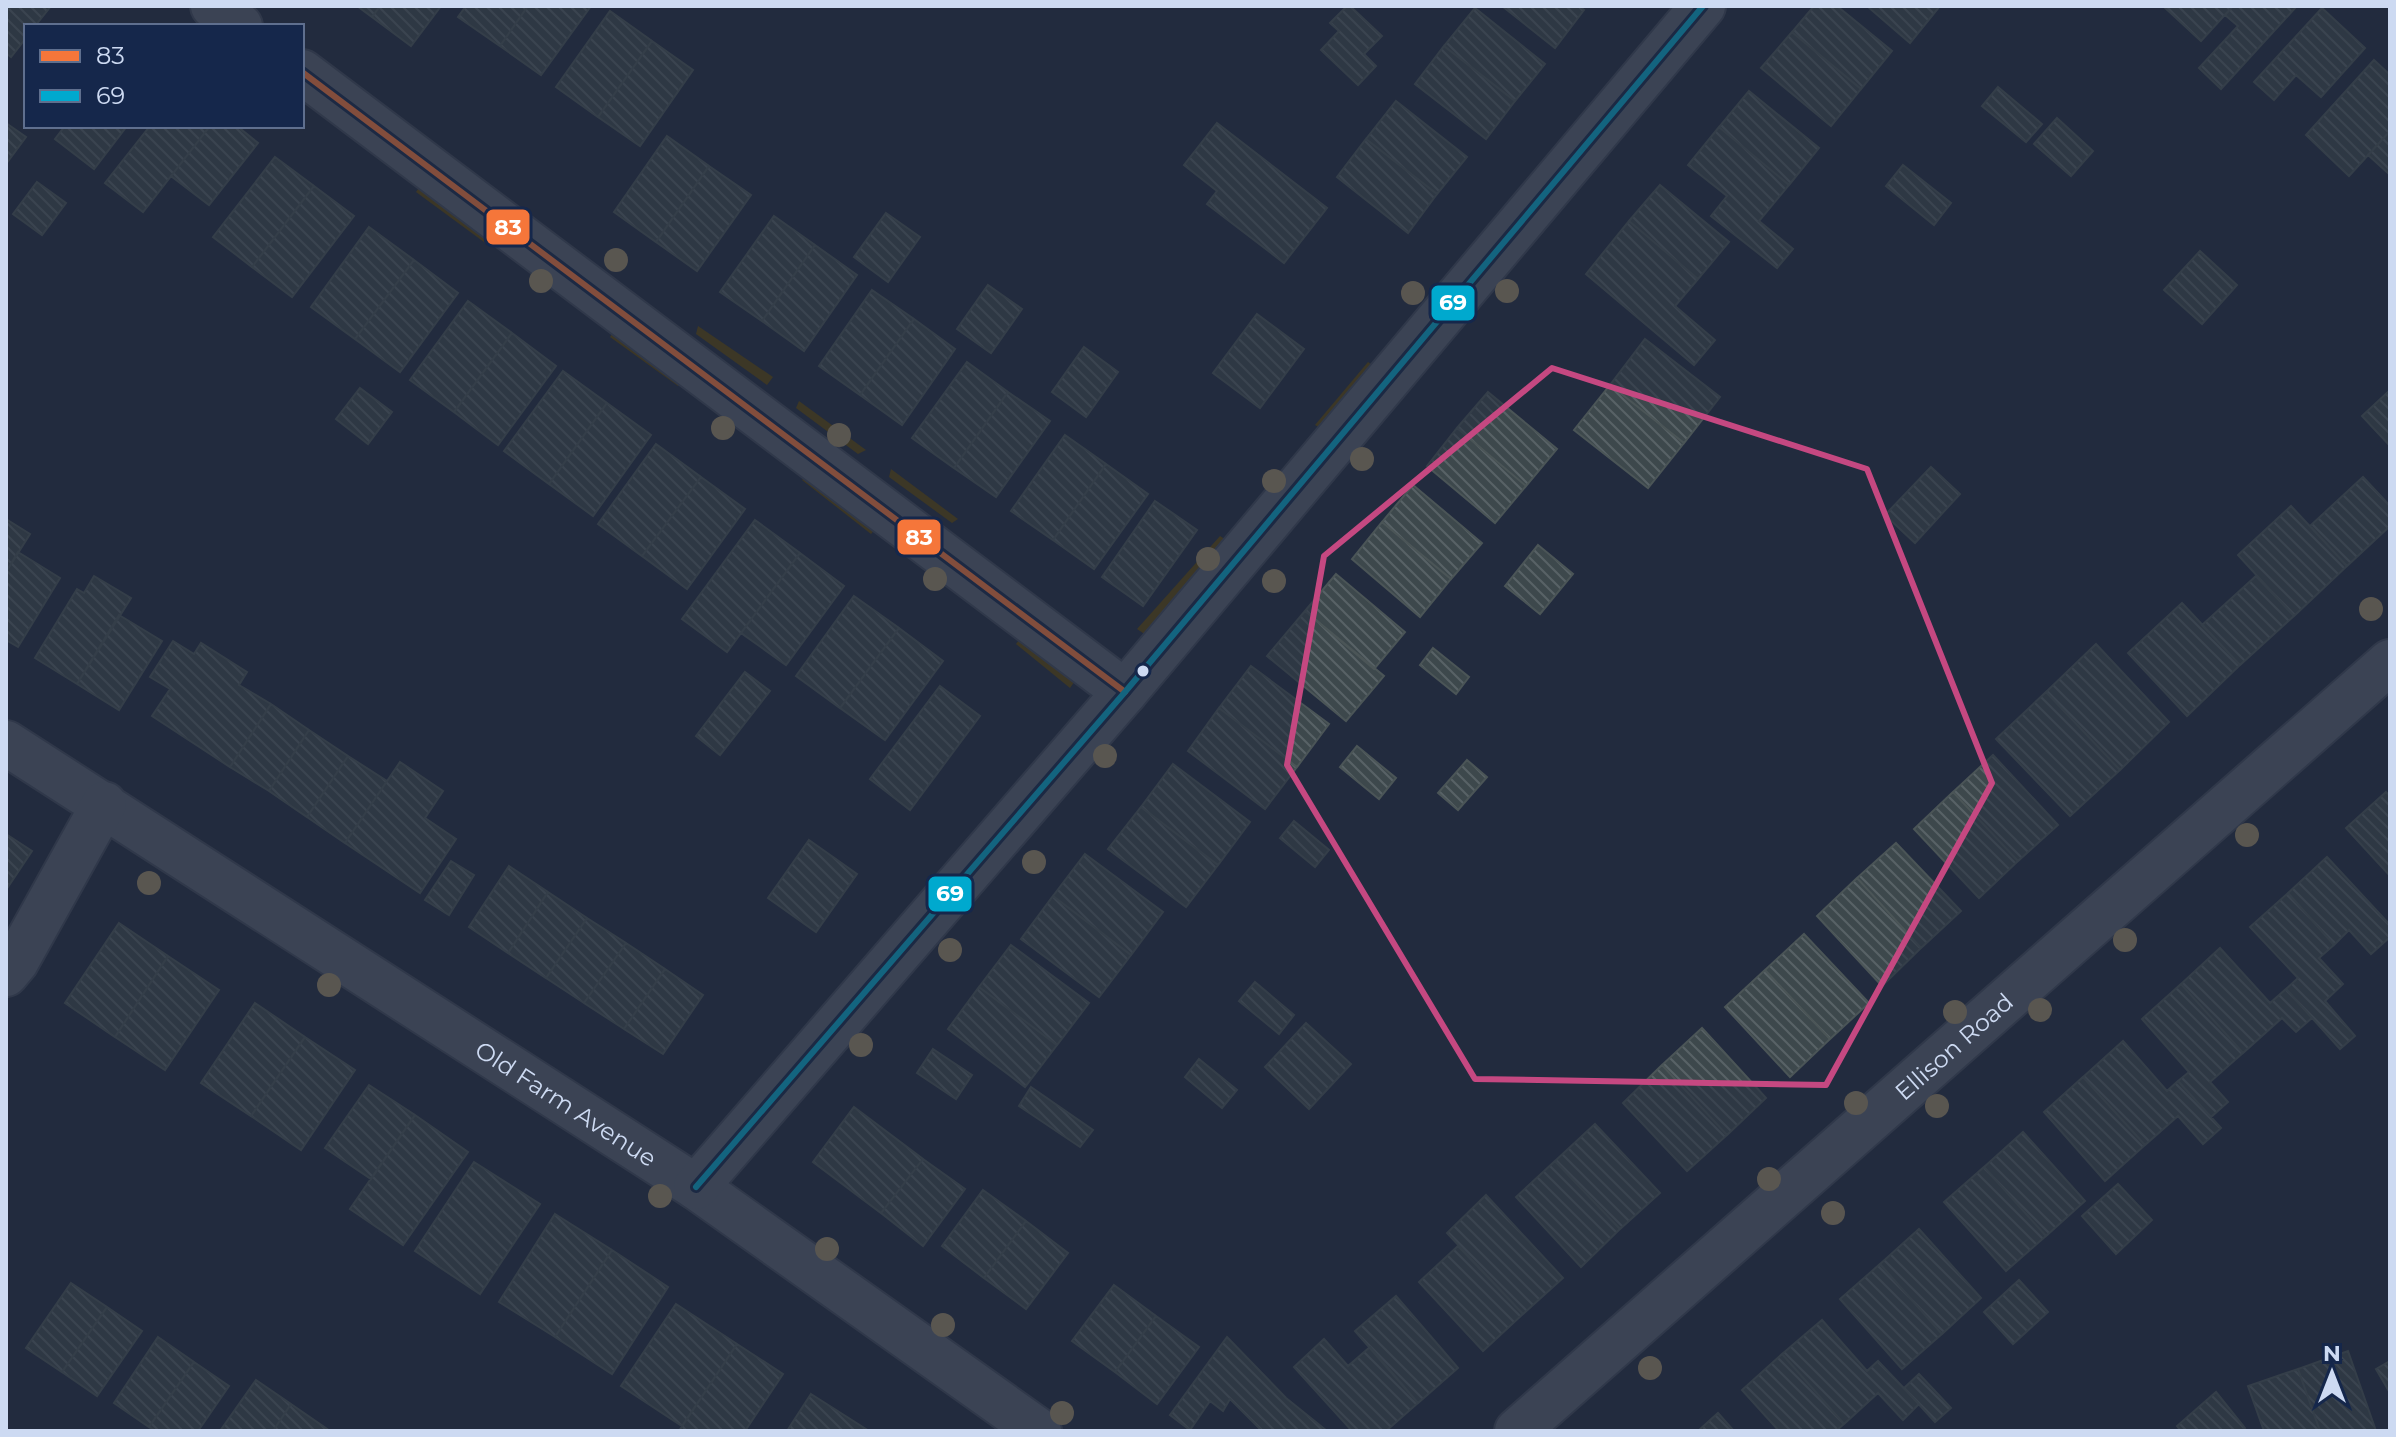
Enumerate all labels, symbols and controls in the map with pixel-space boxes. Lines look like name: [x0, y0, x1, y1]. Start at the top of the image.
legend: [24, 24, 304, 128]
text: 83: [96, 41, 125, 70]
text: 69: [96, 81, 125, 110]
line badge: 83: [485, 208, 531, 246]
text: 83: [494, 214, 522, 241]
line badge: 69: [1430, 284, 1476, 322]
text: 69: [1439, 289, 1467, 316]
line badge: 83: [896, 518, 942, 556]
text: 83: [905, 524, 933, 551]
unlabelled marker: [1135, 663, 1151, 679]
line badge: 69: [927, 875, 973, 913]
text: 69: [936, 880, 964, 907]
street label: Ellison Road: [1889, 987, 2019, 1106]
street label: Old Farm Avenue: [470, 1034, 662, 1172]
north arrow: [2292, 1333, 2372, 1413]
text: N: [2323, 1340, 2341, 1367]

